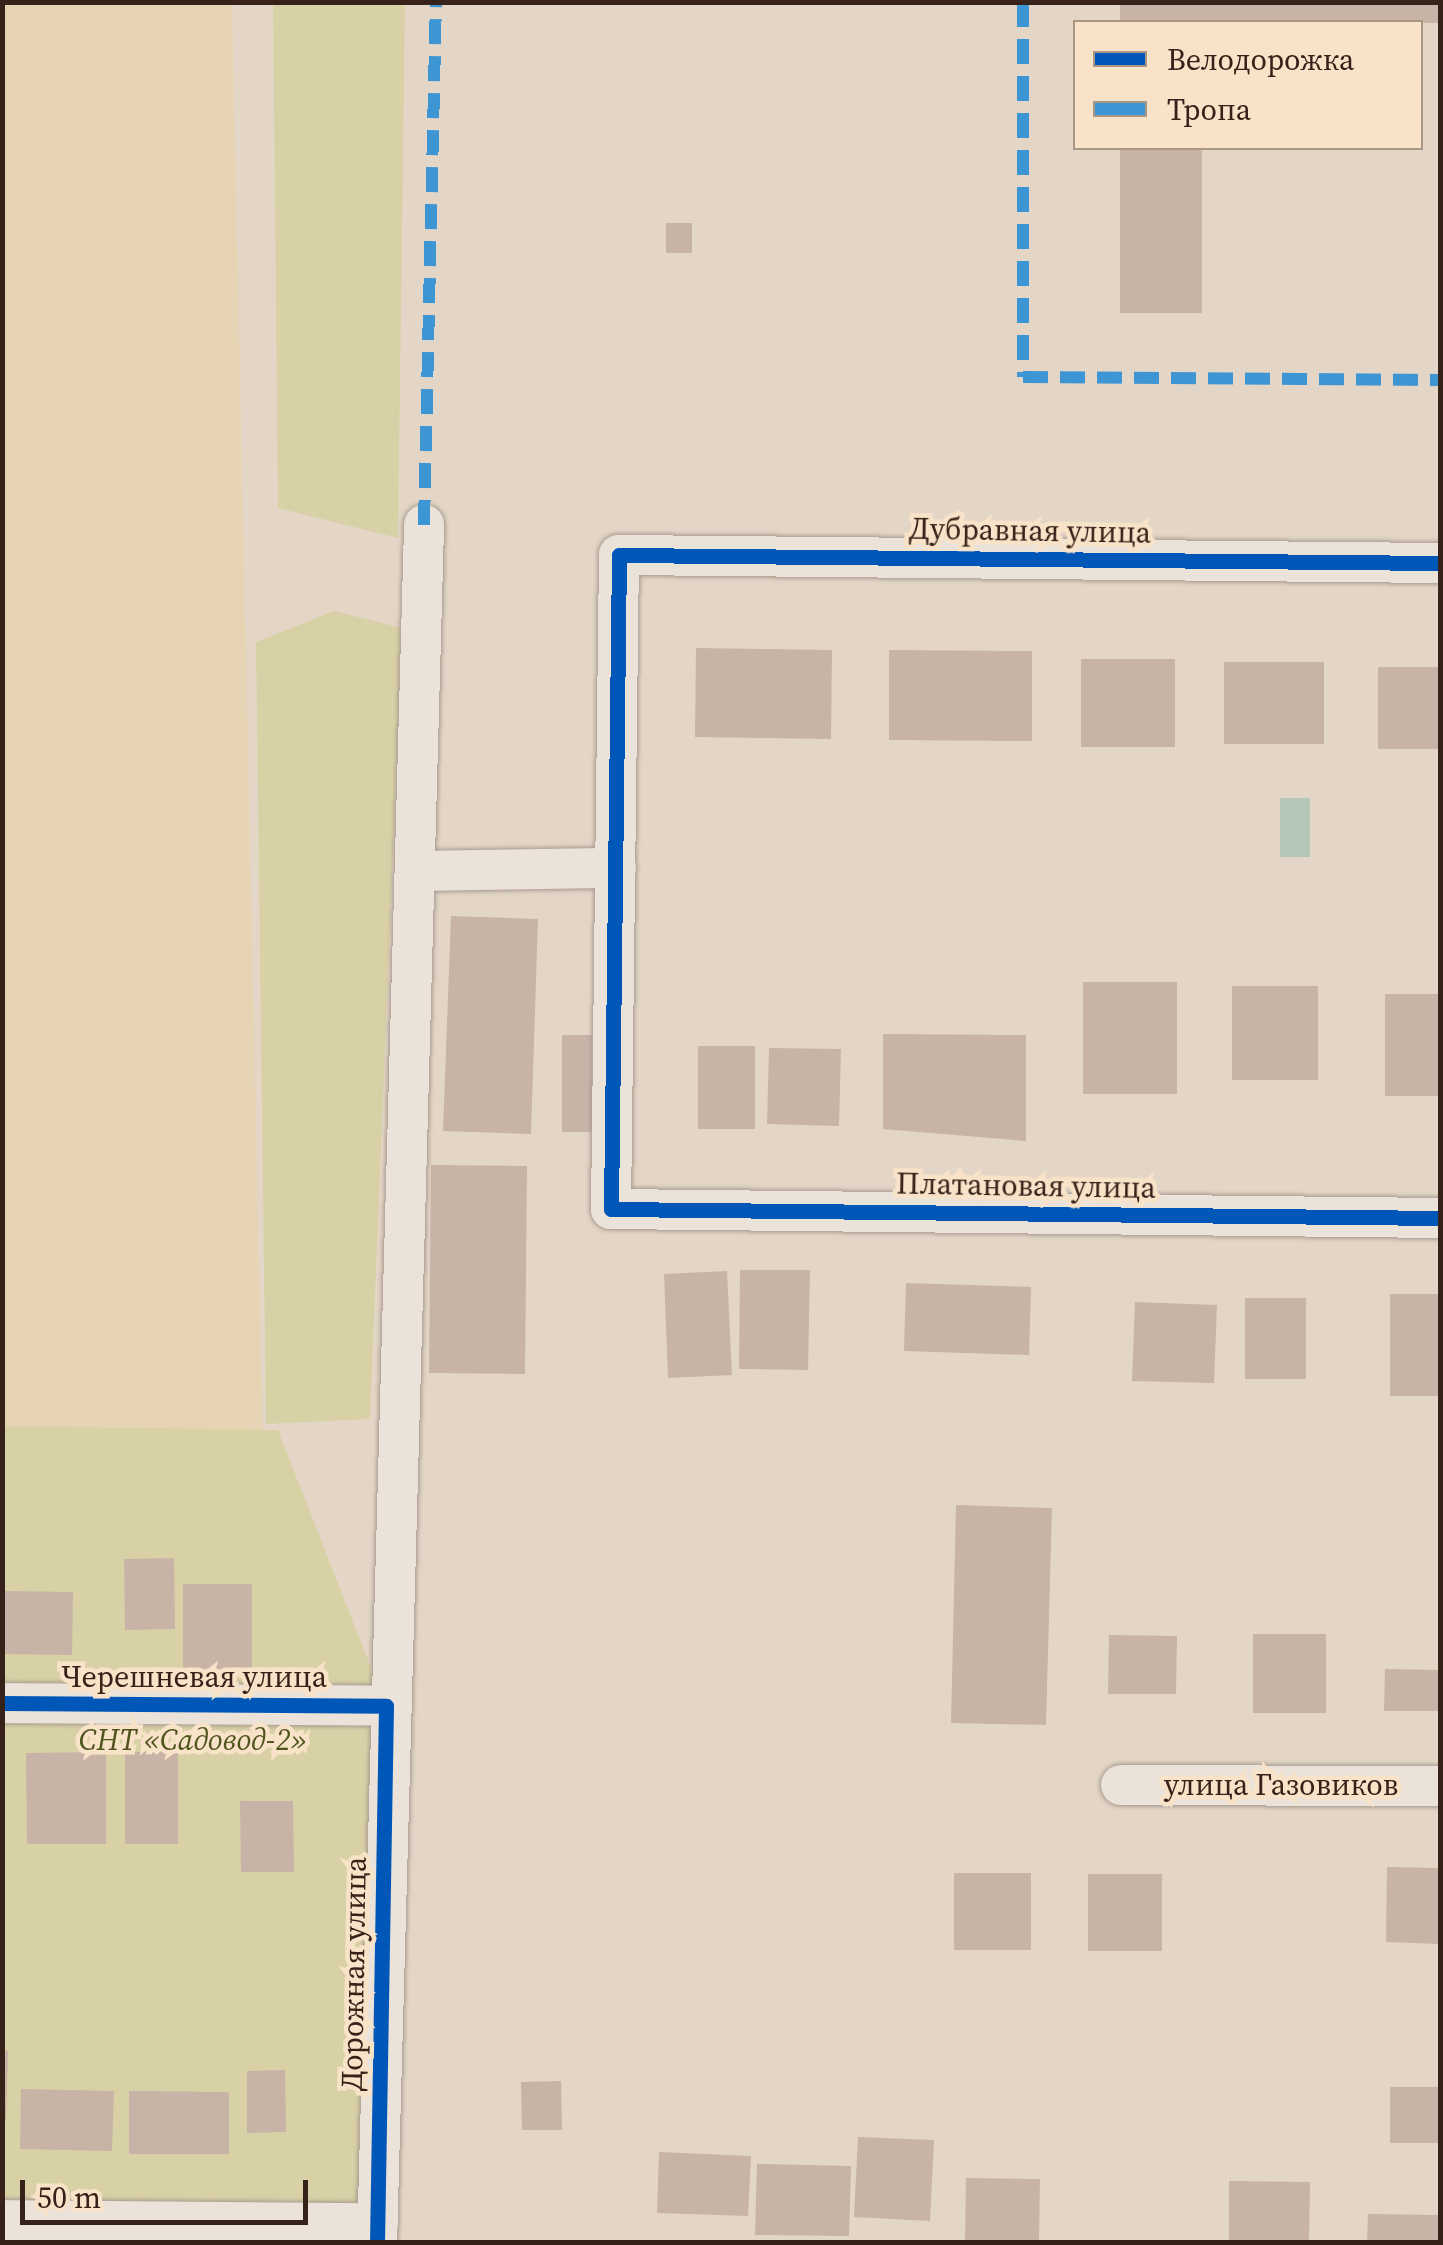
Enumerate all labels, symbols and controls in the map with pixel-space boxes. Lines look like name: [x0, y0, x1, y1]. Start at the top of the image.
legend: [1073, 20, 1423, 150]
text: Велодорожка: [1167, 39, 1354, 80]
text: Тропа: [1167, 89, 1251, 130]
street label: Дубравная улица: [909, 511, 1151, 551]
street label: Платановая улица: [896, 1166, 1156, 1206]
street label: Черешневая улица: [61, 1659, 327, 1695]
park label: СНТ «Садовод-2»: [79, 1722, 307, 1758]
street label: улица Газовиков: [1164, 1767, 1398, 1803]
street label: Дорожная улица: [334, 1857, 374, 2091]
scale bar: [25, 2160, 312, 2222]
text: 50 m: [37, 2177, 101, 2218]

